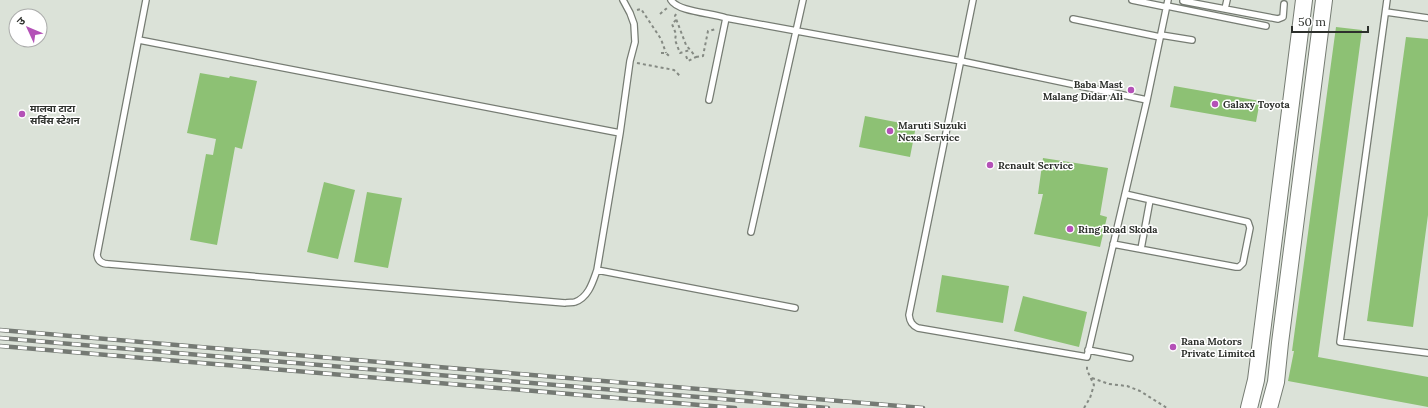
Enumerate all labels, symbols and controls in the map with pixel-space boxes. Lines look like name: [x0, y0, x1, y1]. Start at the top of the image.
north arrow: [8, 8, 48, 48]
scale bar: [1292, 8, 1368, 34]
text: उ: [14, 13, 28, 28]
text: 50 m: [1298, 14, 1326, 29]
place label: Baba Mast Malang Didar Ali: [1043, 78, 1124, 103]
marker: Baba Mast Malang Didar Ali: [1126, 85, 1136, 95]
place label: Galaxy Toyota: [1223, 98, 1291, 111]
marker: Galaxy Toyota: [1210, 99, 1220, 109]
place label: मालवा टाटा सर्विस स्टेशन: [30, 102, 81, 127]
marker: मालवा टाटा सर्विस स्टेशन: [17, 109, 27, 119]
place label: Maruti Suzuki Nexa Service: [898, 119, 967, 144]
marker: Maruti Suzuki Nexa Service: [885, 126, 895, 136]
place label: Renault Service: [998, 159, 1074, 172]
marker: Renault Service: [985, 160, 995, 170]
place label: Ring Road Skoda: [1078, 223, 1158, 236]
marker: Ring Road Skoda: [1065, 224, 1075, 234]
place label: Rana Motors Private Limited: [1181, 335, 1255, 360]
marker: Rana Motors Private Limited: [1168, 342, 1178, 352]

